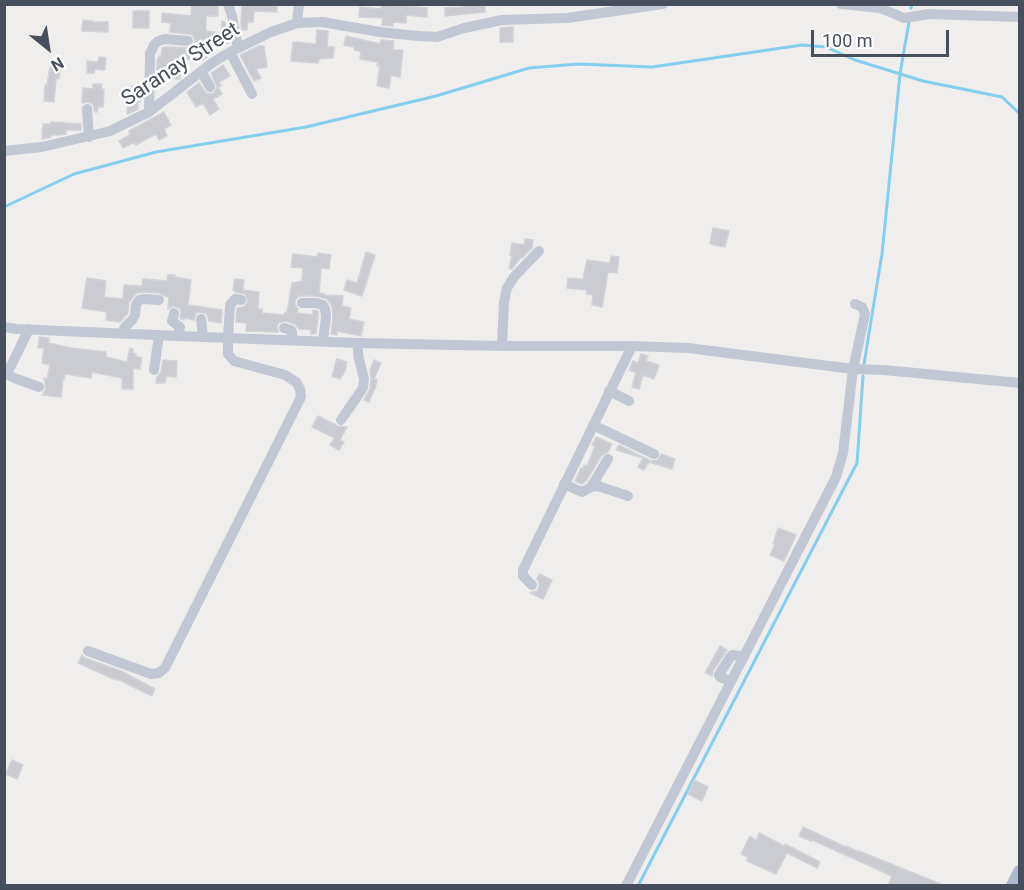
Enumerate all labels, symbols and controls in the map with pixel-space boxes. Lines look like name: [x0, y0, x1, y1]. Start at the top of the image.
north arrow: [18, 18, 78, 78]
street label: Saranay Street: [117, 18, 245, 112]
scale bar: [814, 18, 952, 56]
text: 100 m: [822, 30, 873, 51]
text: N: [48, 53, 67, 75]

